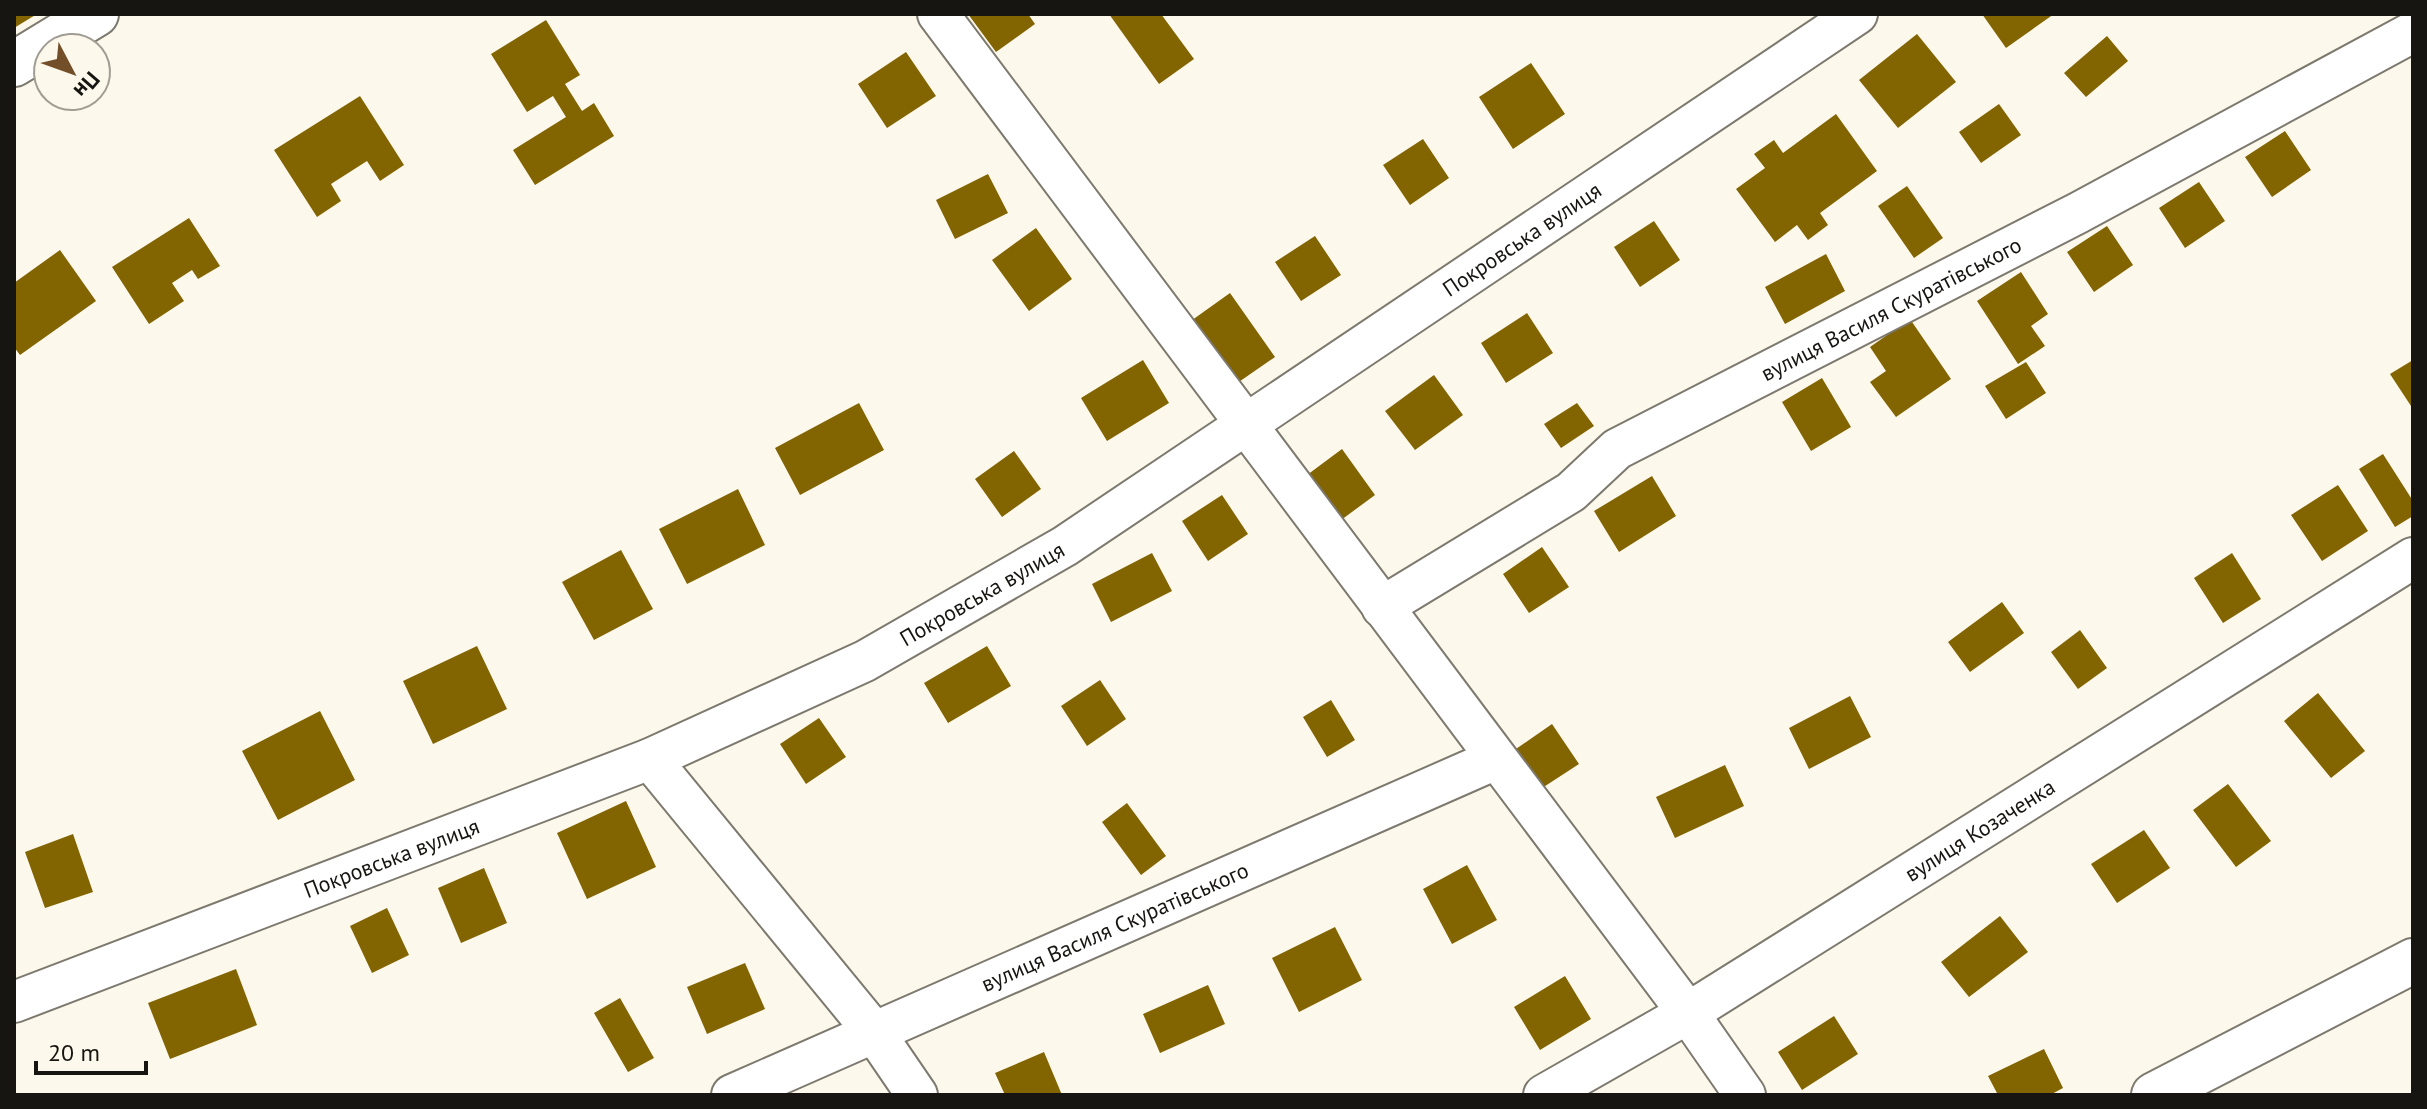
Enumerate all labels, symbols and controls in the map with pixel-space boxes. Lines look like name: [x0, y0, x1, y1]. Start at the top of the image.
north arrow: [32, 32, 112, 112]
text: Пн: [68, 66, 106, 104]
street label: Покровська вулиця: [1437, 176, 1607, 303]
street label: вулиця Василя Скуратівського: [1756, 230, 2026, 387]
street label: Покровська вулиця: [895, 535, 1069, 652]
street label: вулиця Козаченка: [1899, 772, 2060, 888]
street label: Покровська вулиця: [300, 812, 483, 904]
street label: вулиця Василя Скуратівського: [977, 856, 1253, 998]
scale bar: [36, 1025, 146, 1075]
text: 20 m: [48, 1037, 100, 1068]

